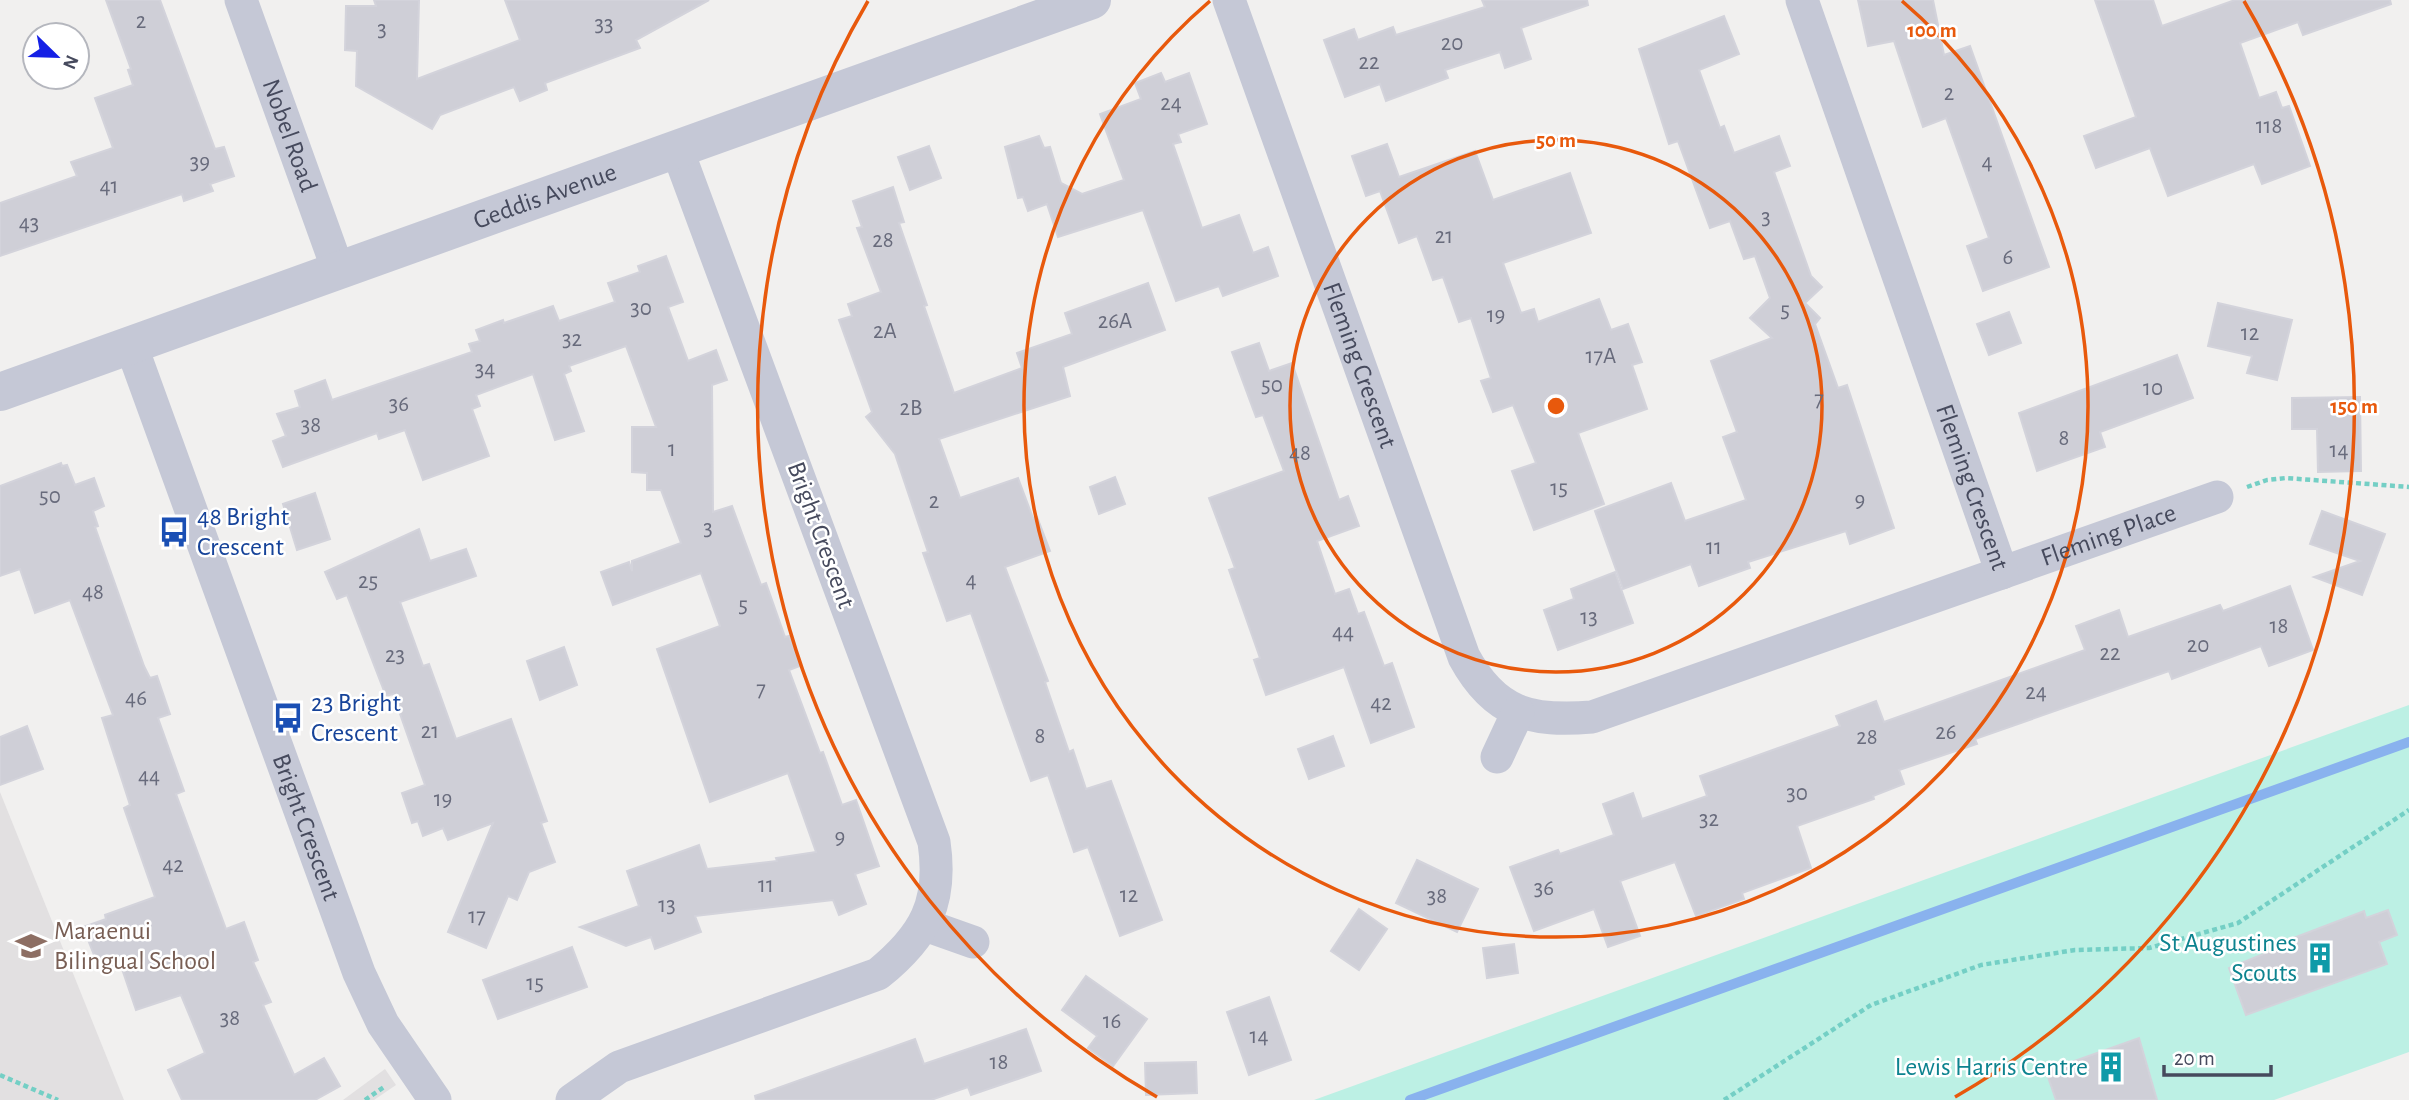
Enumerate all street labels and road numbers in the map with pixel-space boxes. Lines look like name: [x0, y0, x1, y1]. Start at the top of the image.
street label: Nobel Road: [258, 76, 322, 195]
street label: Geddis Avenue: [470, 159, 620, 234]
street label: Fleming Crescent: [1318, 279, 1401, 452]
street label: Fleming Crescent: [1931, 401, 2013, 574]
street label: Bright Crescent: [782, 458, 860, 612]
street label: Fleming Place: [2038, 499, 2179, 571]
street label: Bright Crescent: [268, 750, 345, 904]

